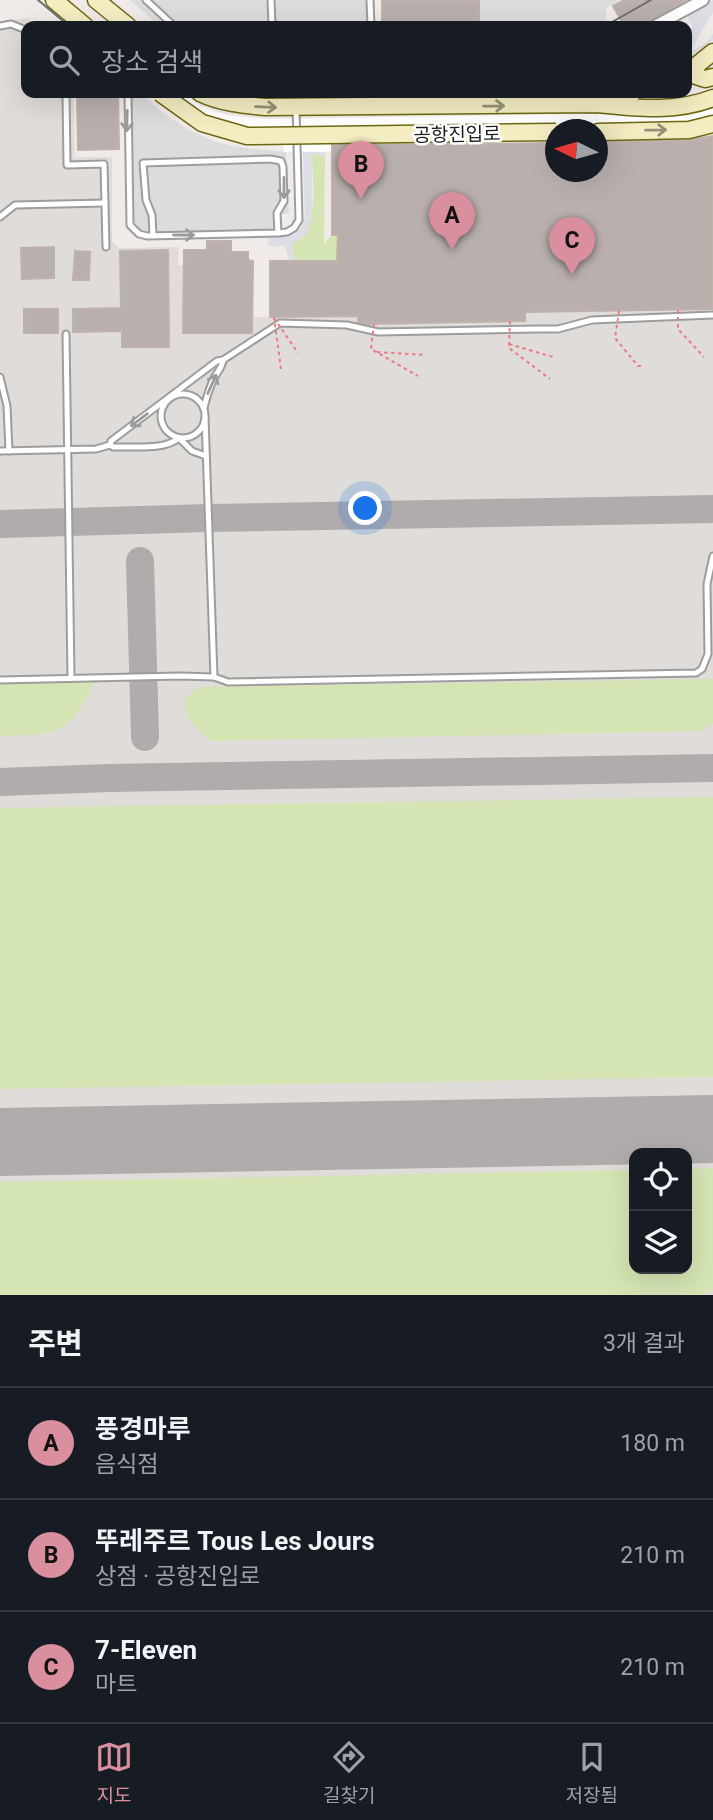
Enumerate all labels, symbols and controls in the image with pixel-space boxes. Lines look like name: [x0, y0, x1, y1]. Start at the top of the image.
search box: [21, 21, 692, 98]
icon: search: [45, 41, 83, 79]
text: 장소 검색: [101, 47, 203, 77]
one-way arrow: [482, 99, 505, 113]
one-way arrow: [255, 100, 278, 113]
one-way arrow: [120, 110, 134, 133]
north arrow: [545, 119, 608, 182]
street label: 공항진입로: [413, 122, 501, 147]
one-way arrow: [644, 124, 667, 137]
pin: B: [338, 141, 384, 199]
one-way arrow: [277, 177, 291, 200]
pin: A: [429, 192, 475, 250]
pin: C: [549, 217, 595, 275]
one-way arrow: [173, 228, 196, 242]
one-way arrow: [206, 374, 219, 395]
one-way arrow: [130, 413, 148, 428]
your location: [348, 491, 382, 525]
map controls: [629, 1148, 692, 1274]
button: locate: [629, 1148, 692, 1211]
button: layers: [629, 1211, 692, 1274]
text: 주변: [28, 1326, 83, 1361]
text: 3개 결과: [603, 1330, 685, 1357]
text: 풍경마루: [95, 1414, 191, 1444]
text: A: [43, 1430, 59, 1457]
text: 180 m: [620, 1430, 685, 1457]
text: 음식점: [95, 1451, 158, 1478]
text: 뚜레주르 Tous Les Jours: [95, 1526, 375, 1556]
text: B: [44, 1542, 58, 1569]
text: 210 m: [620, 1542, 685, 1569]
text: 상점 · 공항진입로: [95, 1563, 261, 1590]
text: 7-Eleven: [95, 1635, 197, 1665]
text: C: [43, 1654, 59, 1681]
text: 210 m: [620, 1654, 685, 1681]
text: 마트: [95, 1671, 137, 1698]
tab: 지도: [95, 1738, 133, 1807]
tab: 길찾기: [323, 1738, 376, 1807]
tab: 저장됨: [566, 1738, 618, 1807]

